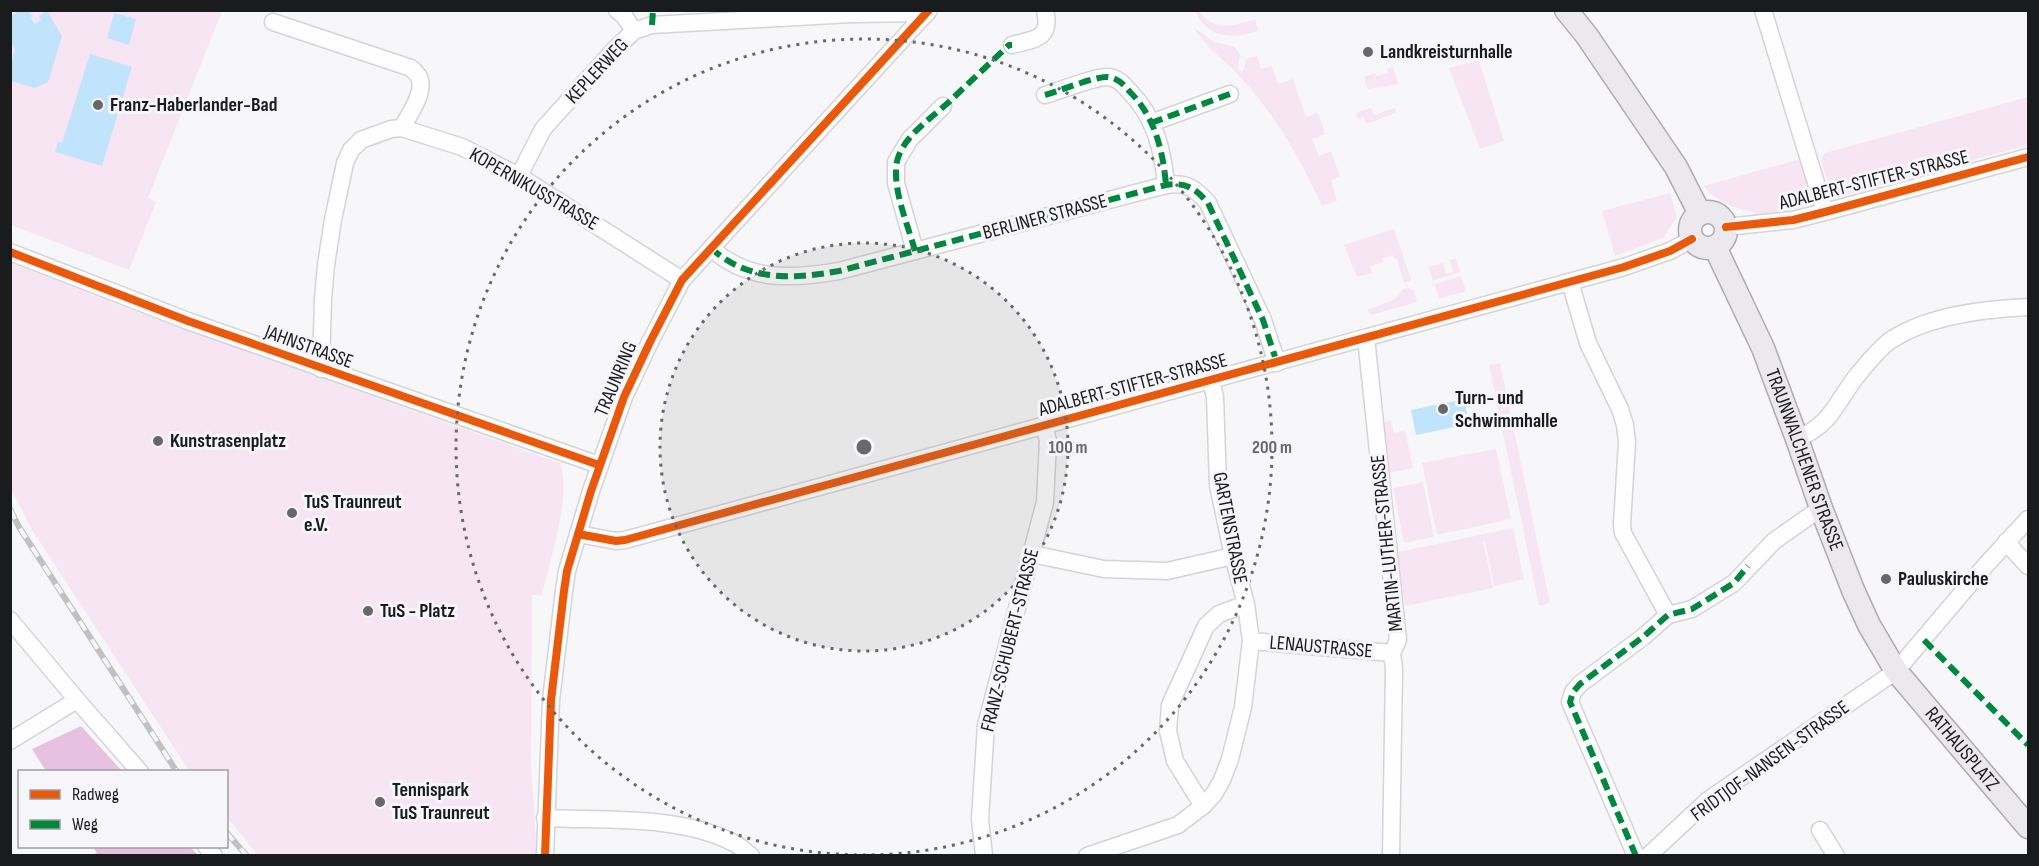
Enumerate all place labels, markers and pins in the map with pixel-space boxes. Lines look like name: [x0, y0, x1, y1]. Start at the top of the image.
place label: Landkreisturnhalle: [1380, 40, 1513, 64]
marker: Landkreisturnhalle: [1361, 45, 1375, 59]
place label: Franz-Haberlander-Bad: [110, 93, 278, 117]
marker: Franz-Haberlander-Bad: [91, 98, 105, 112]
place label: Turn- und Schwimmhalle: [1455, 386, 1558, 433]
marker: Turn- und Schwimmhalle: [1436, 402, 1450, 416]
place label: Kunstrasenplatz: [170, 429, 286, 453]
marker: Kunstrasenplatz: [151, 434, 165, 448]
centre of rings: [854, 437, 874, 457]
place label: TuS Traunreut e.V.: [304, 490, 402, 537]
marker: TuS Traunreut e.V.: [285, 506, 299, 520]
place label: Pauluskirche: [1898, 567, 1989, 591]
marker: Pauluskirche: [1879, 572, 1893, 586]
place label: TuS - Platz: [380, 599, 455, 623]
marker: TuS - Platz: [361, 604, 375, 618]
place label: Tennispark TuS Traunreut: [392, 778, 490, 825]
marker: Tennispark TuS Traunreut: [373, 795, 387, 809]

